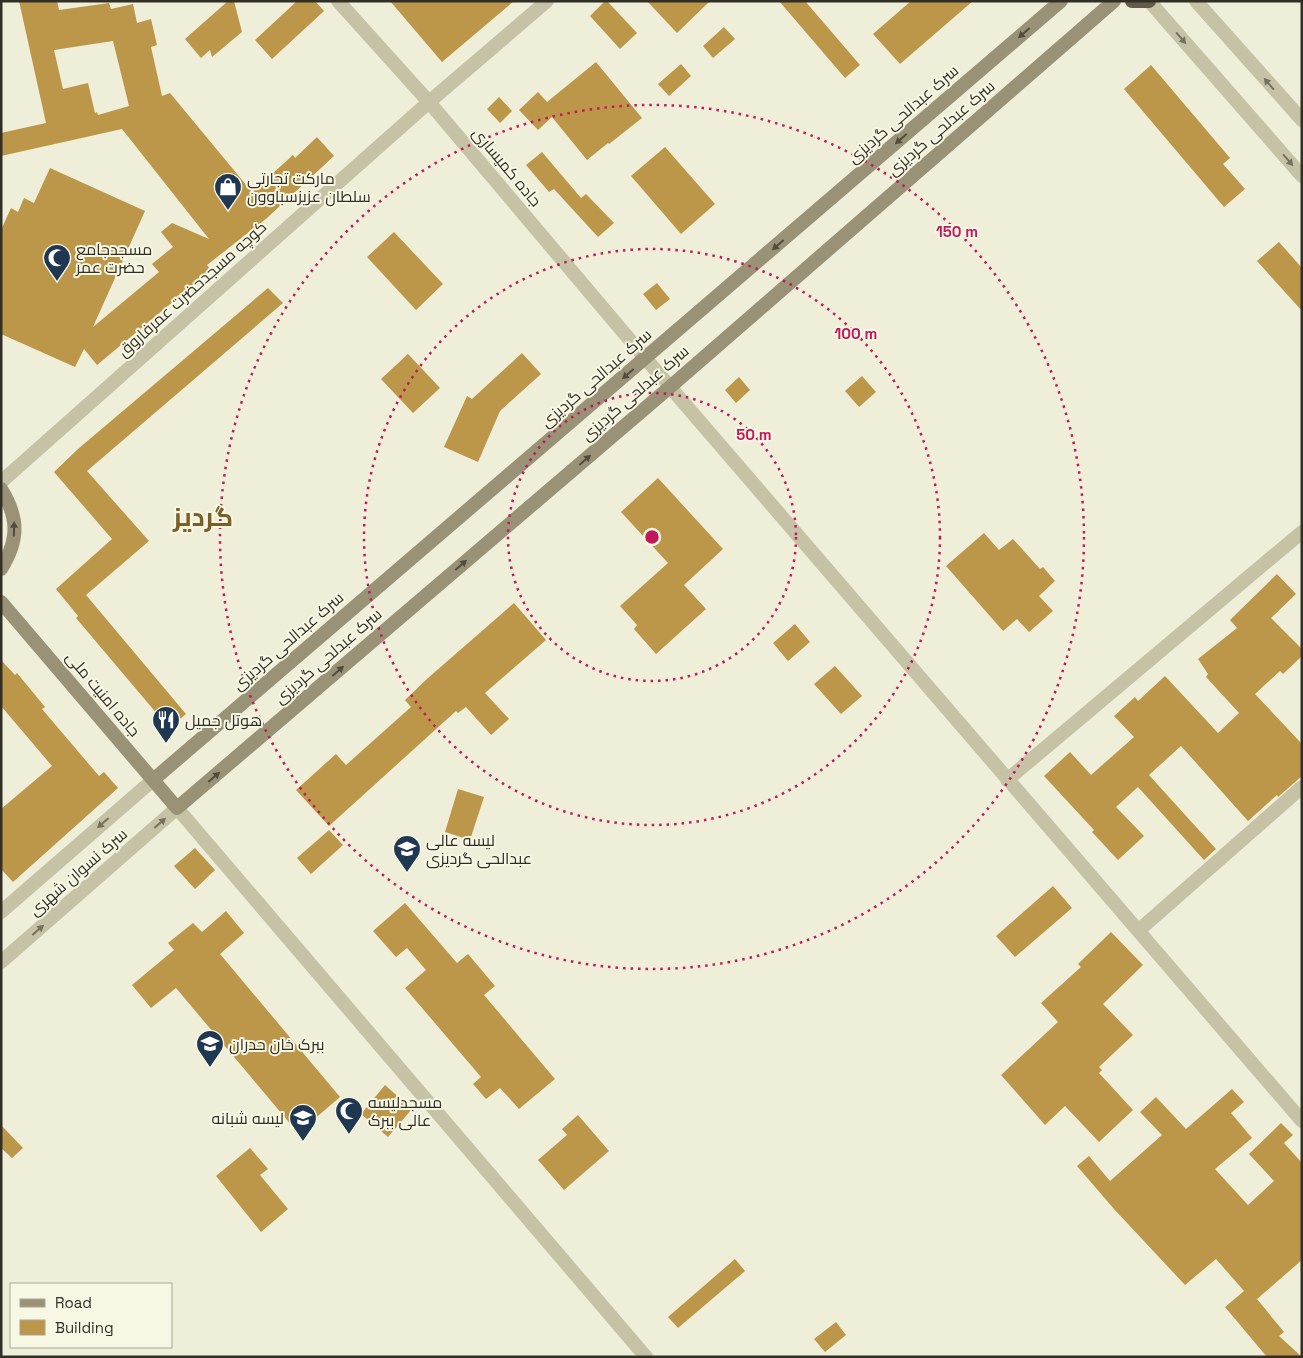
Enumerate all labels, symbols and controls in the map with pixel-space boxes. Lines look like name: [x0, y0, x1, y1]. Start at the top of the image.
one-way arrow: [1018, 27, 1030, 38]
one-way arrow: [1175, 32, 1187, 44]
street label: سرک عبدالحی گردیزی: [843, 60, 963, 168]
street label: سرک عبدلحی گردیزی: [883, 75, 999, 181]
one-way arrow: [1264, 77, 1275, 90]
street label: جاده کمیساری: [468, 123, 546, 211]
one-way arrow: [895, 133, 907, 145]
one-way arrow: [1282, 154, 1294, 166]
place label: مارکت تجارتی سلطان عزیزسباوون: [247, 168, 371, 207]
shop icon: مارکت تجارتی سلطان عزیزسباوون: [213, 172, 243, 211]
street label: کوچه مسجدحضرت عمرفاروق: [113, 216, 272, 362]
text: 150 m: [936, 222, 978, 241]
place label: مسجدجامع حضرت عمر: [75, 239, 152, 278]
one-way arrow: [772, 239, 784, 251]
mosque icon: مسجدجامع حضرت عمر: [42, 243, 72, 282]
street label: سرک عبدالحی گردیزی: [536, 324, 656, 432]
text: 100 m: [835, 324, 877, 343]
street label: سرک عبدلحی گردیزی: [577, 340, 693, 446]
one-way arrow: [622, 368, 634, 379]
text: 50 m: [736, 425, 772, 444]
one-way arrow: [578, 454, 591, 465]
district label: گردیز: [172, 500, 233, 534]
one-way arrow: [10, 521, 18, 537]
centre of rings: [643, 528, 661, 546]
one-way arrow: [455, 560, 468, 571]
street label: سرک عبدالحی گردیزی: [228, 587, 348, 695]
street label: سرک عبدلحی گردیزی: [270, 603, 386, 709]
street label: جاده امنیت ملی: [61, 647, 145, 741]
one-way arrow: [331, 665, 343, 677]
restaurant icon: هوتل جمیل: [151, 705, 181, 744]
place label: هوتل جمیل: [185, 710, 262, 731]
one-way arrow: [208, 771, 221, 782]
one-way arrow: [154, 817, 166, 829]
one-way arrow: [96, 818, 109, 829]
street label: سرک نسوان شهری: [24, 823, 132, 921]
place label: لیسه عالی عبدالحی گردیزی: [426, 830, 532, 869]
school or university icon: لیسه عالی عبدالحی گردیزی: [392, 834, 422, 873]
one-way arrow: [32, 925, 44, 936]
school or university icon: ببرک خان حدران: [195, 1029, 225, 1068]
place label: ببرک خان حدران: [229, 1034, 324, 1055]
place label: مسجدلیسه عالی ببرک: [368, 1092, 442, 1131]
mosque icon: مسجدلیسه عالی ببرک: [334, 1096, 364, 1135]
school or university icon: لیسه شبانه: [288, 1103, 318, 1142]
place label: لیسه شبانه: [212, 1108, 284, 1129]
legend: [10, 1283, 172, 1348]
text: Road: [55, 1293, 92, 1312]
text: Building: [55, 1318, 114, 1337]

